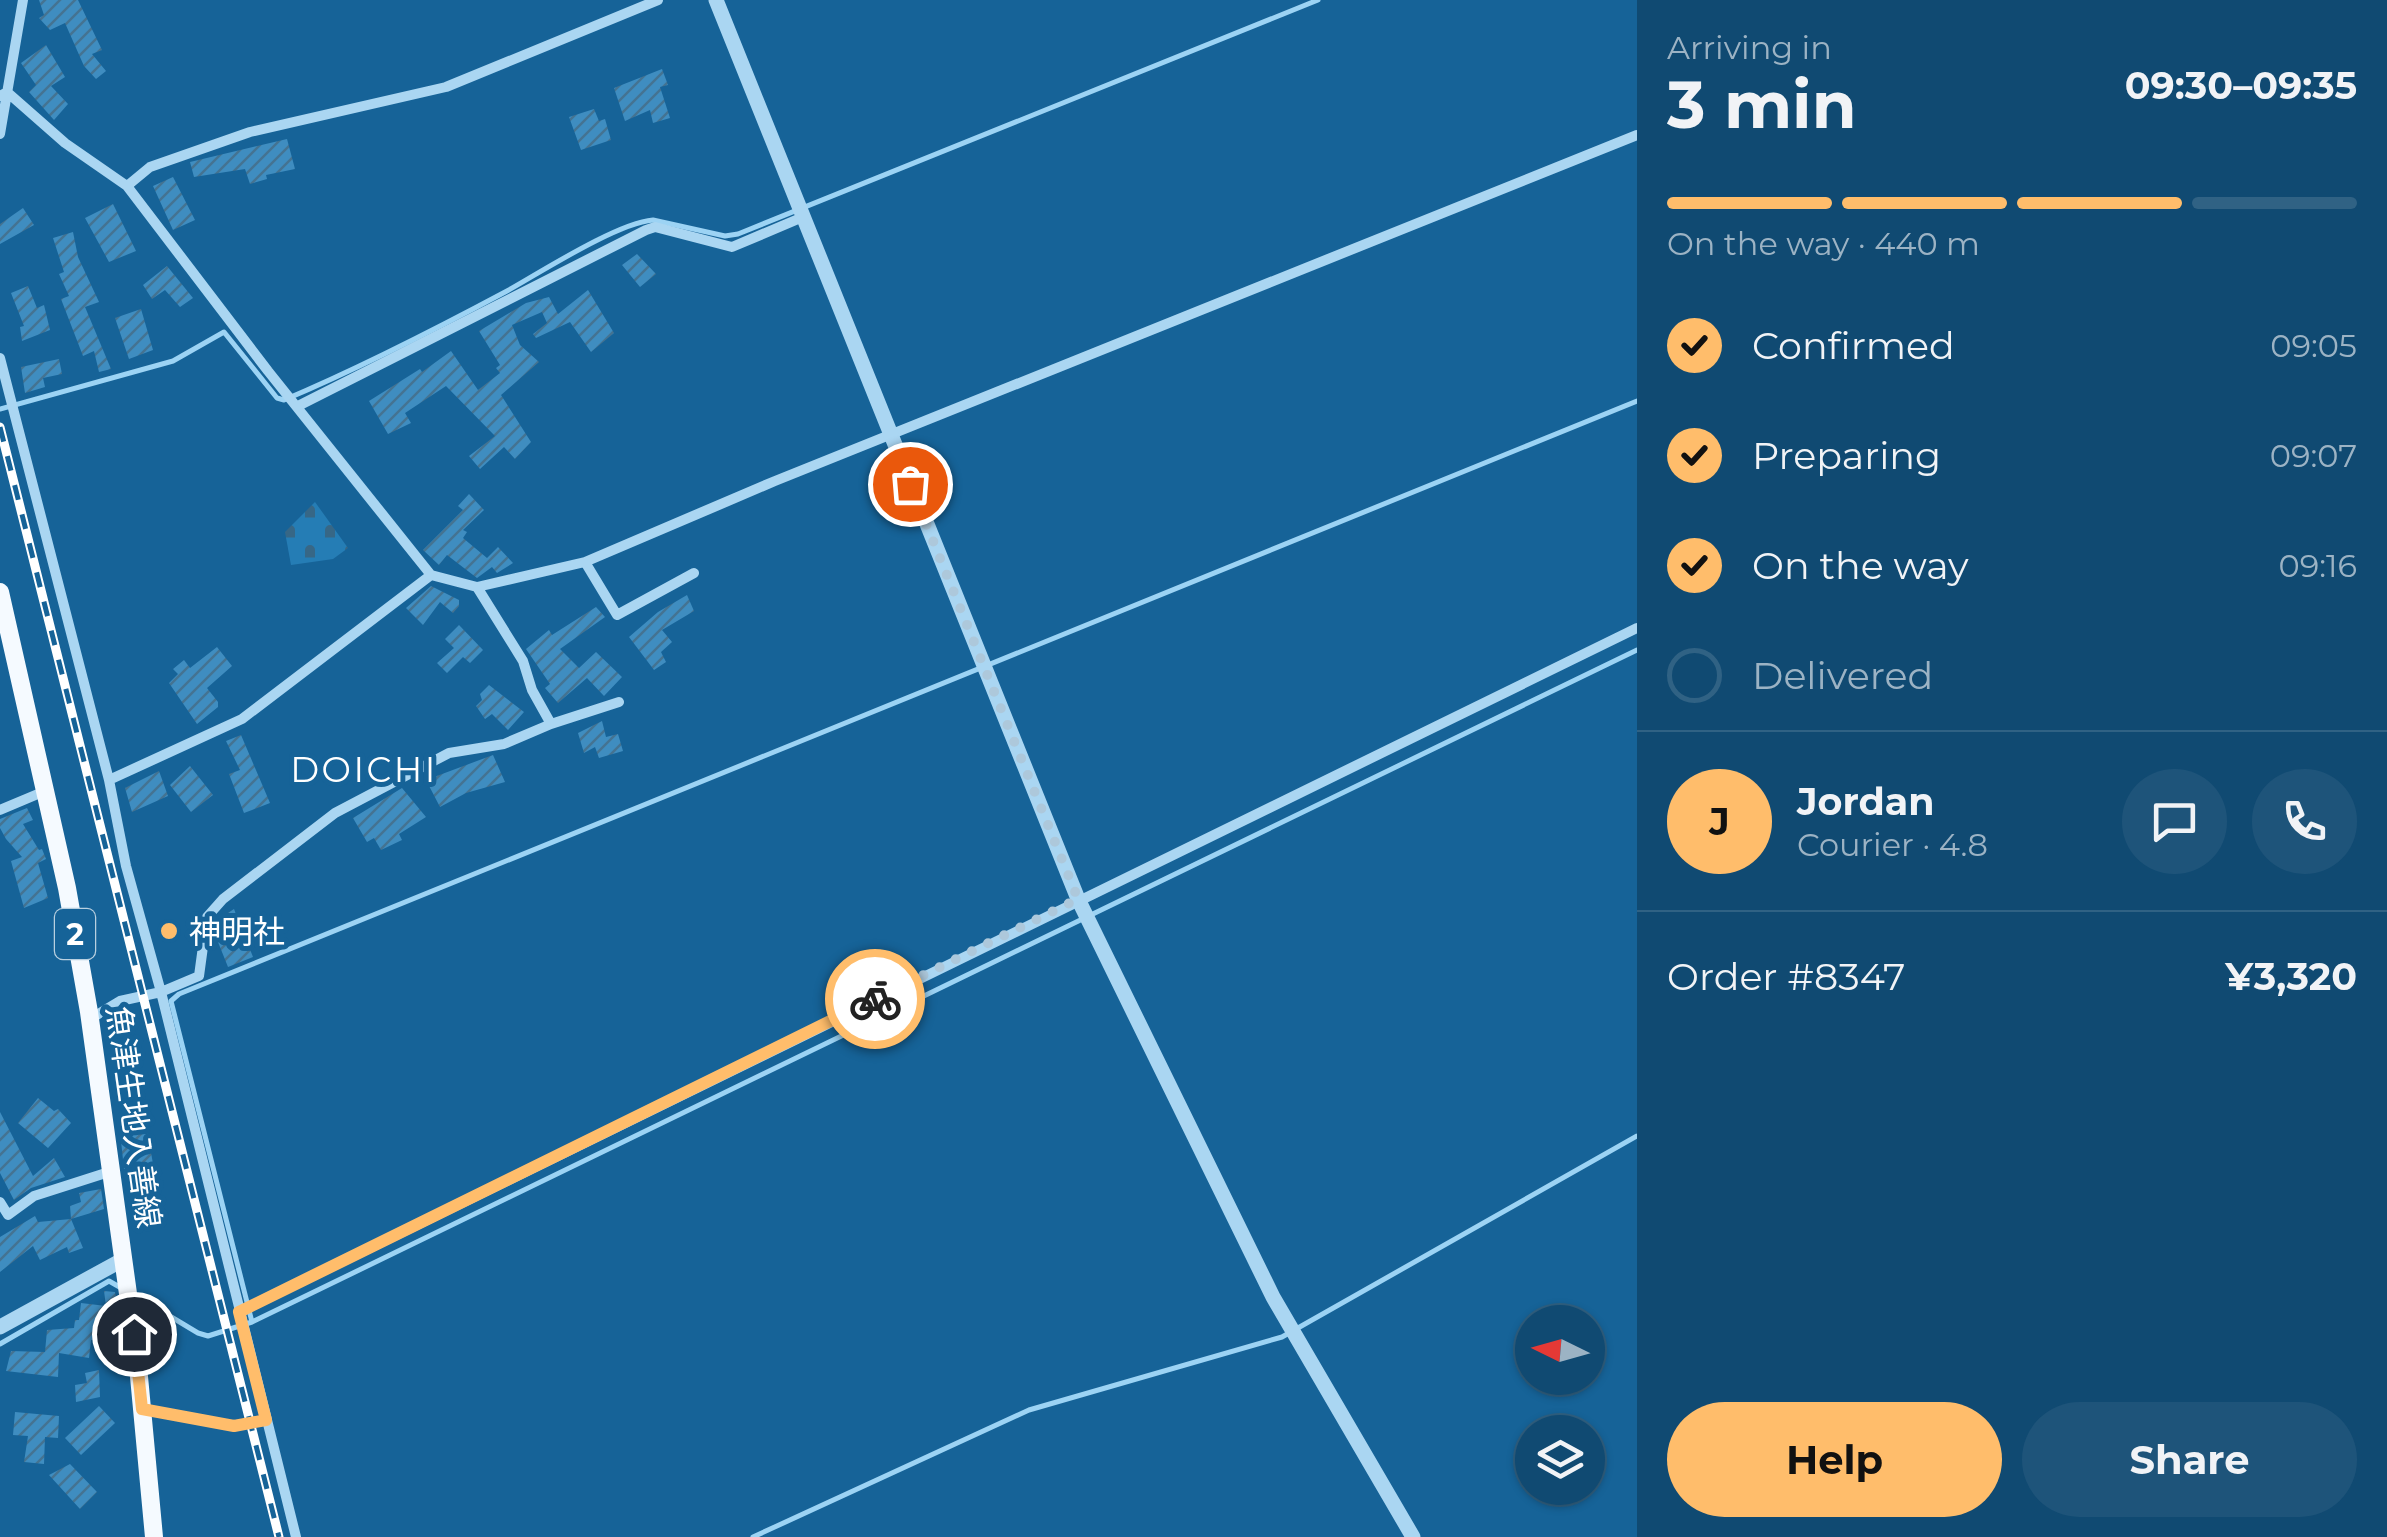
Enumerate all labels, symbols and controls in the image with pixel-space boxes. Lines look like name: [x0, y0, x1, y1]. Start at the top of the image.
text: Arriving in: [1667, 28, 1832, 67]
text: 09:30–09:35: [2125, 62, 2357, 109]
text: 3 min: [1667, 65, 1857, 144]
text: On the way · 440 m: [1667, 224, 1980, 263]
icon: check: [1667, 318, 1722, 373]
text: Confirmed: [1752, 322, 1955, 369]
text: 09:05: [2270, 326, 2357, 365]
icon: check: [1667, 428, 1722, 483]
text: Preparing: [1752, 432, 1941, 479]
text: 09:07: [2270, 436, 2357, 475]
pin: [868, 442, 953, 527]
icon: bag: [883, 457, 938, 512]
icon: check: [1667, 538, 1722, 593]
text: On the way: [1752, 542, 1969, 589]
text: 09:16: [2279, 546, 2357, 585]
text: Delivered: [1752, 652, 1933, 699]
district label: DOICHI: [290, 748, 438, 791]
button: chat: [2122, 769, 2227, 874]
button: phone: [2252, 769, 2357, 874]
text: Jordan: [1797, 778, 1935, 825]
text: J: [1709, 798, 1730, 845]
text: Courier · 4.8: [1797, 825, 1988, 864]
road number: 2: [55, 909, 95, 959]
place label: 神明社: [189, 912, 285, 951]
marker: 神明社: [158, 920, 180, 942]
courier: [825, 949, 925, 1049]
text: Order #8347: [1667, 953, 1905, 1000]
text: ¥3,320: [2225, 953, 2357, 1000]
icon: bike: [848, 972, 903, 1027]
street label: 魚津生地入善線: [99, 1003, 169, 1231]
pin: [92, 1292, 177, 1377]
north arrow: [1515, 1305, 1605, 1395]
map controls: [1515, 1305, 1605, 1505]
icon: home: [107, 1307, 162, 1362]
button: Help: [1667, 1402, 2002, 1517]
button: Share: [2022, 1402, 2357, 1517]
button: layers: [1515, 1415, 1605, 1505]

